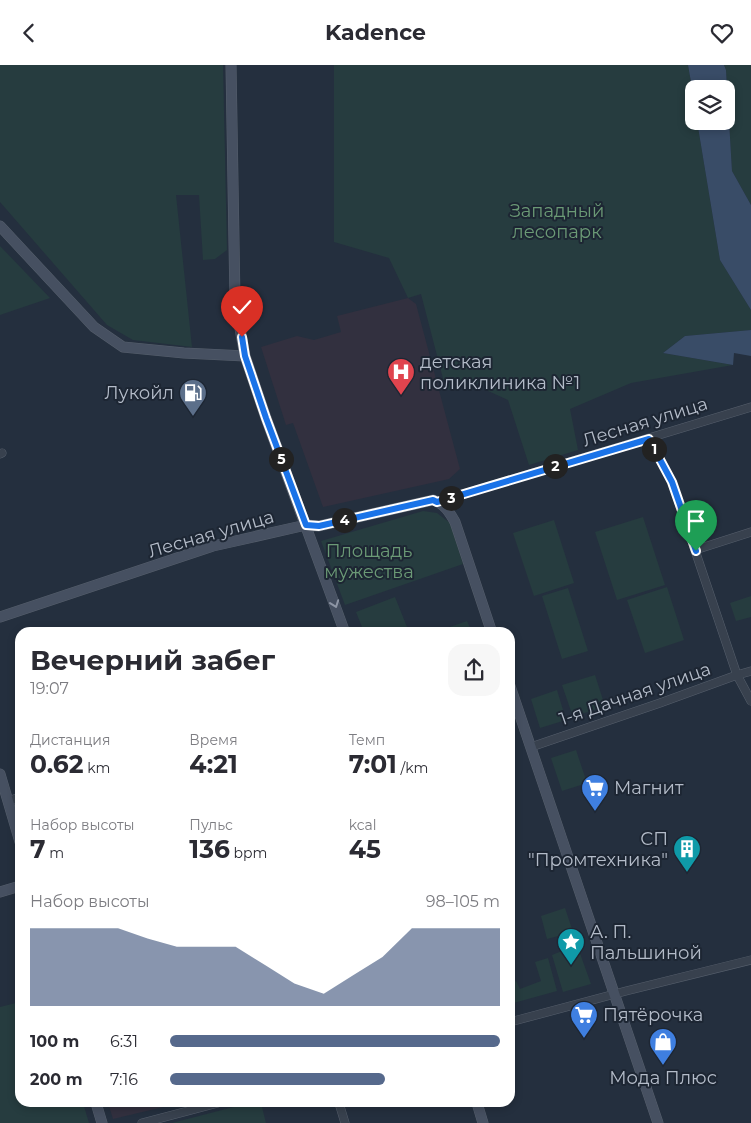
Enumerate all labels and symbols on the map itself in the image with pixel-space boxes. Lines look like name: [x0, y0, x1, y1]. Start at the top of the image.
park label: Западный лесопарк: [510, 200, 604, 243]
pin: [221, 286, 263, 337]
place label: детская поликлиника №1: [420, 351, 580, 394]
hospital icon: детская поликлиника №1: [386, 357, 416, 396]
fuel station icon: Лукойл: [178, 378, 208, 417]
place label: Лукойл: [104, 382, 174, 404]
street label: Лесная улица: [580, 392, 710, 452]
pin: 1: [642, 437, 666, 461]
pin: 5: [268, 447, 294, 471]
pin: 2: [542, 453, 568, 479]
pin: 3: [438, 485, 464, 511]
pin: [675, 500, 717, 551]
street label: Лесная улица: [146, 506, 276, 562]
pin: 4: [332, 507, 356, 533]
park label: Площадь мужества: [324, 540, 414, 583]
one-way arrow: [329, 599, 339, 607]
street label: 1-я Дачная улица: [556, 658, 714, 730]
supermarket icon: Магнит: [580, 773, 610, 812]
place label: Магнит: [614, 777, 684, 799]
place label: СП "Промтехника": [528, 828, 668, 871]
building icon: СП "Промтехника": [672, 834, 702, 873]
place label: А. П. Пальшиной: [590, 921, 702, 964]
place icon: А. П. Пальшиной: [556, 927, 586, 966]
supermarket icon: Пятёрочка: [569, 1000, 599, 1039]
place label: Пятёрочка: [603, 1004, 703, 1026]
shop icon: Мода Плюс: [648, 1027, 678, 1066]
place label: Мода Плюс: [609, 1067, 717, 1089]

